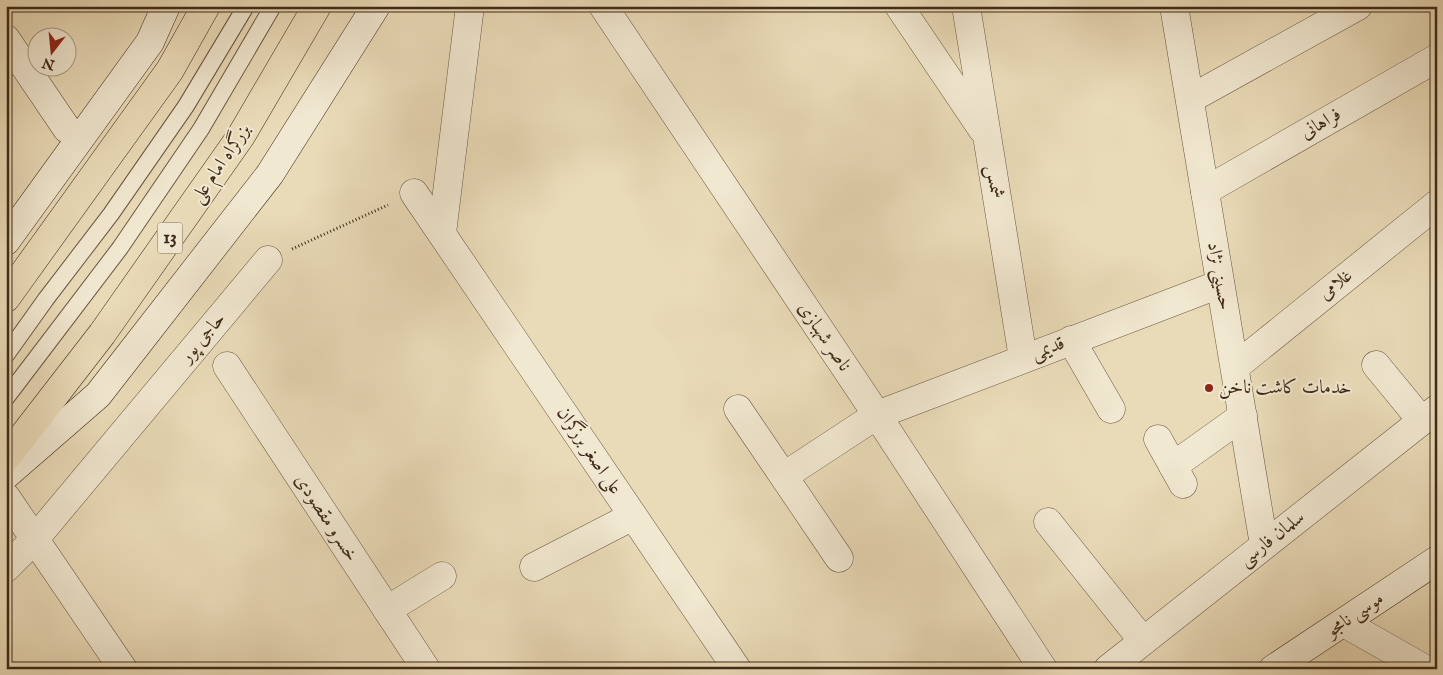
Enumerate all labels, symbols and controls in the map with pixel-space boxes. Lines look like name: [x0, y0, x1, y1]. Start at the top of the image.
north arrow: [28, 28, 78, 78]
text: N: [40, 53, 58, 74]
street label: فراهانی: [1296, 103, 1346, 145]
street label: بزرگراه امام علی: [184, 118, 259, 210]
street label: شمس: [980, 163, 1008, 201]
road number: 13: [158, 222, 182, 254]
street label: حسینی نژاد: [1201, 240, 1237, 312]
street label: غلامی: [1314, 264, 1358, 306]
street label: ناصر شهبازی: [792, 297, 856, 377]
street label: حاجی پور: [174, 308, 231, 370]
street label: قدیمی: [1028, 332, 1068, 366]
place label: خدمات کاشت ناخن: [1219, 376, 1351, 400]
marker: خدمات کاشت ناخن: [1203, 382, 1215, 394]
street label: علی اصغر برزگران: [550, 401, 629, 500]
street label: خسرو مقصودی: [289, 470, 363, 566]
street label: سلمان فارسی: [1234, 506, 1310, 572]
street label: موسی نامجو: [1320, 587, 1388, 644]

